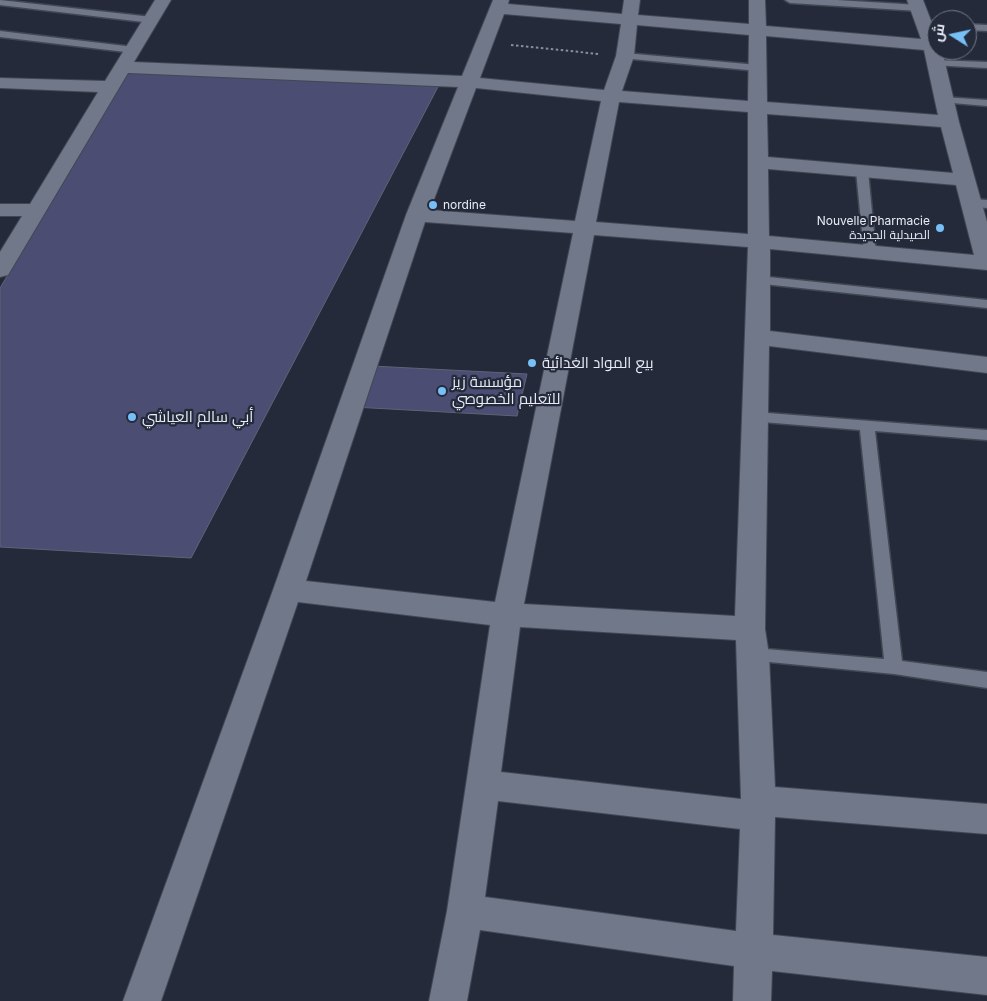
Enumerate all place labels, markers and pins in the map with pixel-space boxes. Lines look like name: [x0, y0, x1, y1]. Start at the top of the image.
place label: nordine: [443, 198, 486, 212]
marker: nordine: [427, 199, 439, 211]
place label: Nouvelle Pharmacie الصيدلية الجديدة: [817, 214, 930, 242]
marker: Nouvelle Pharmacie الصيدلية الجديدة: [934, 222, 946, 234]
place label: بيع المواد الغدائية: [542, 354, 653, 372]
marker: بيع المواد الغدائية: [526, 357, 538, 369]
place label: مؤسسة زيز للتعليم الخصوصي: [452, 373, 560, 408]
marker: مؤسسة زيز للتعليم الخصوصي: [436, 385, 448, 397]
place label: أبي سالم العياشي: [142, 408, 253, 426]
marker: أبي سالم العياشي: [126, 411, 138, 423]

